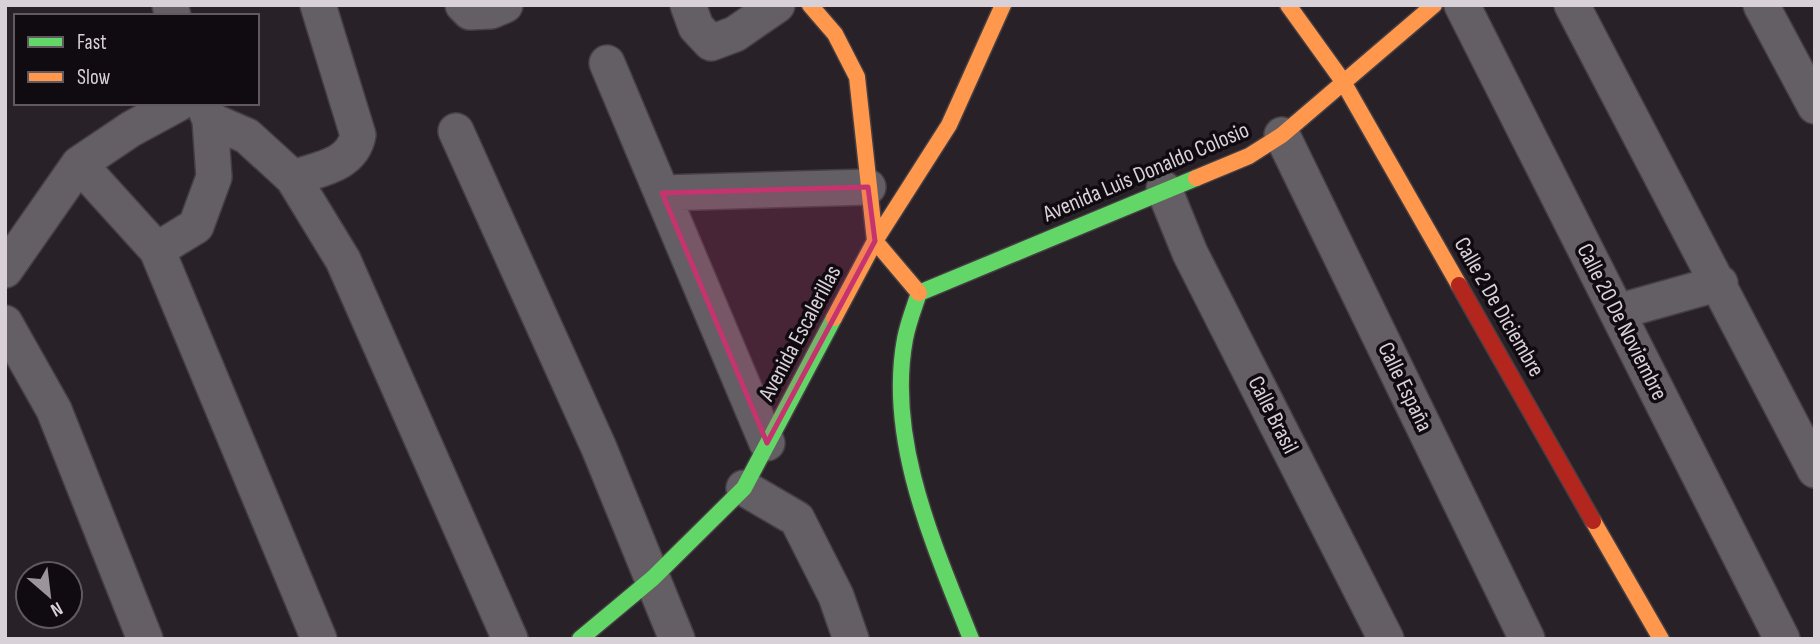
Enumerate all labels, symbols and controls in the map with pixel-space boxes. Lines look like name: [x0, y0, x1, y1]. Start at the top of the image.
legend: [14, 14, 259, 105]
text: Fast: [77, 30, 107, 55]
text: Slow: [77, 65, 111, 90]
street label: Avenida Luis Donaldo Colosio: [1038, 116, 1253, 228]
street label: Calle 2 De Diciembre: [1448, 232, 1550, 382]
street label: Calle 20 De Noviembre: [1570, 239, 1674, 405]
street label: Avenida Escalerillas: [752, 261, 847, 406]
street label: Calle España: [1371, 338, 1439, 436]
street label: Calle Brasil: [1242, 372, 1304, 458]
north arrow: [14, 560, 84, 630]
text: N: [46, 596, 66, 621]

